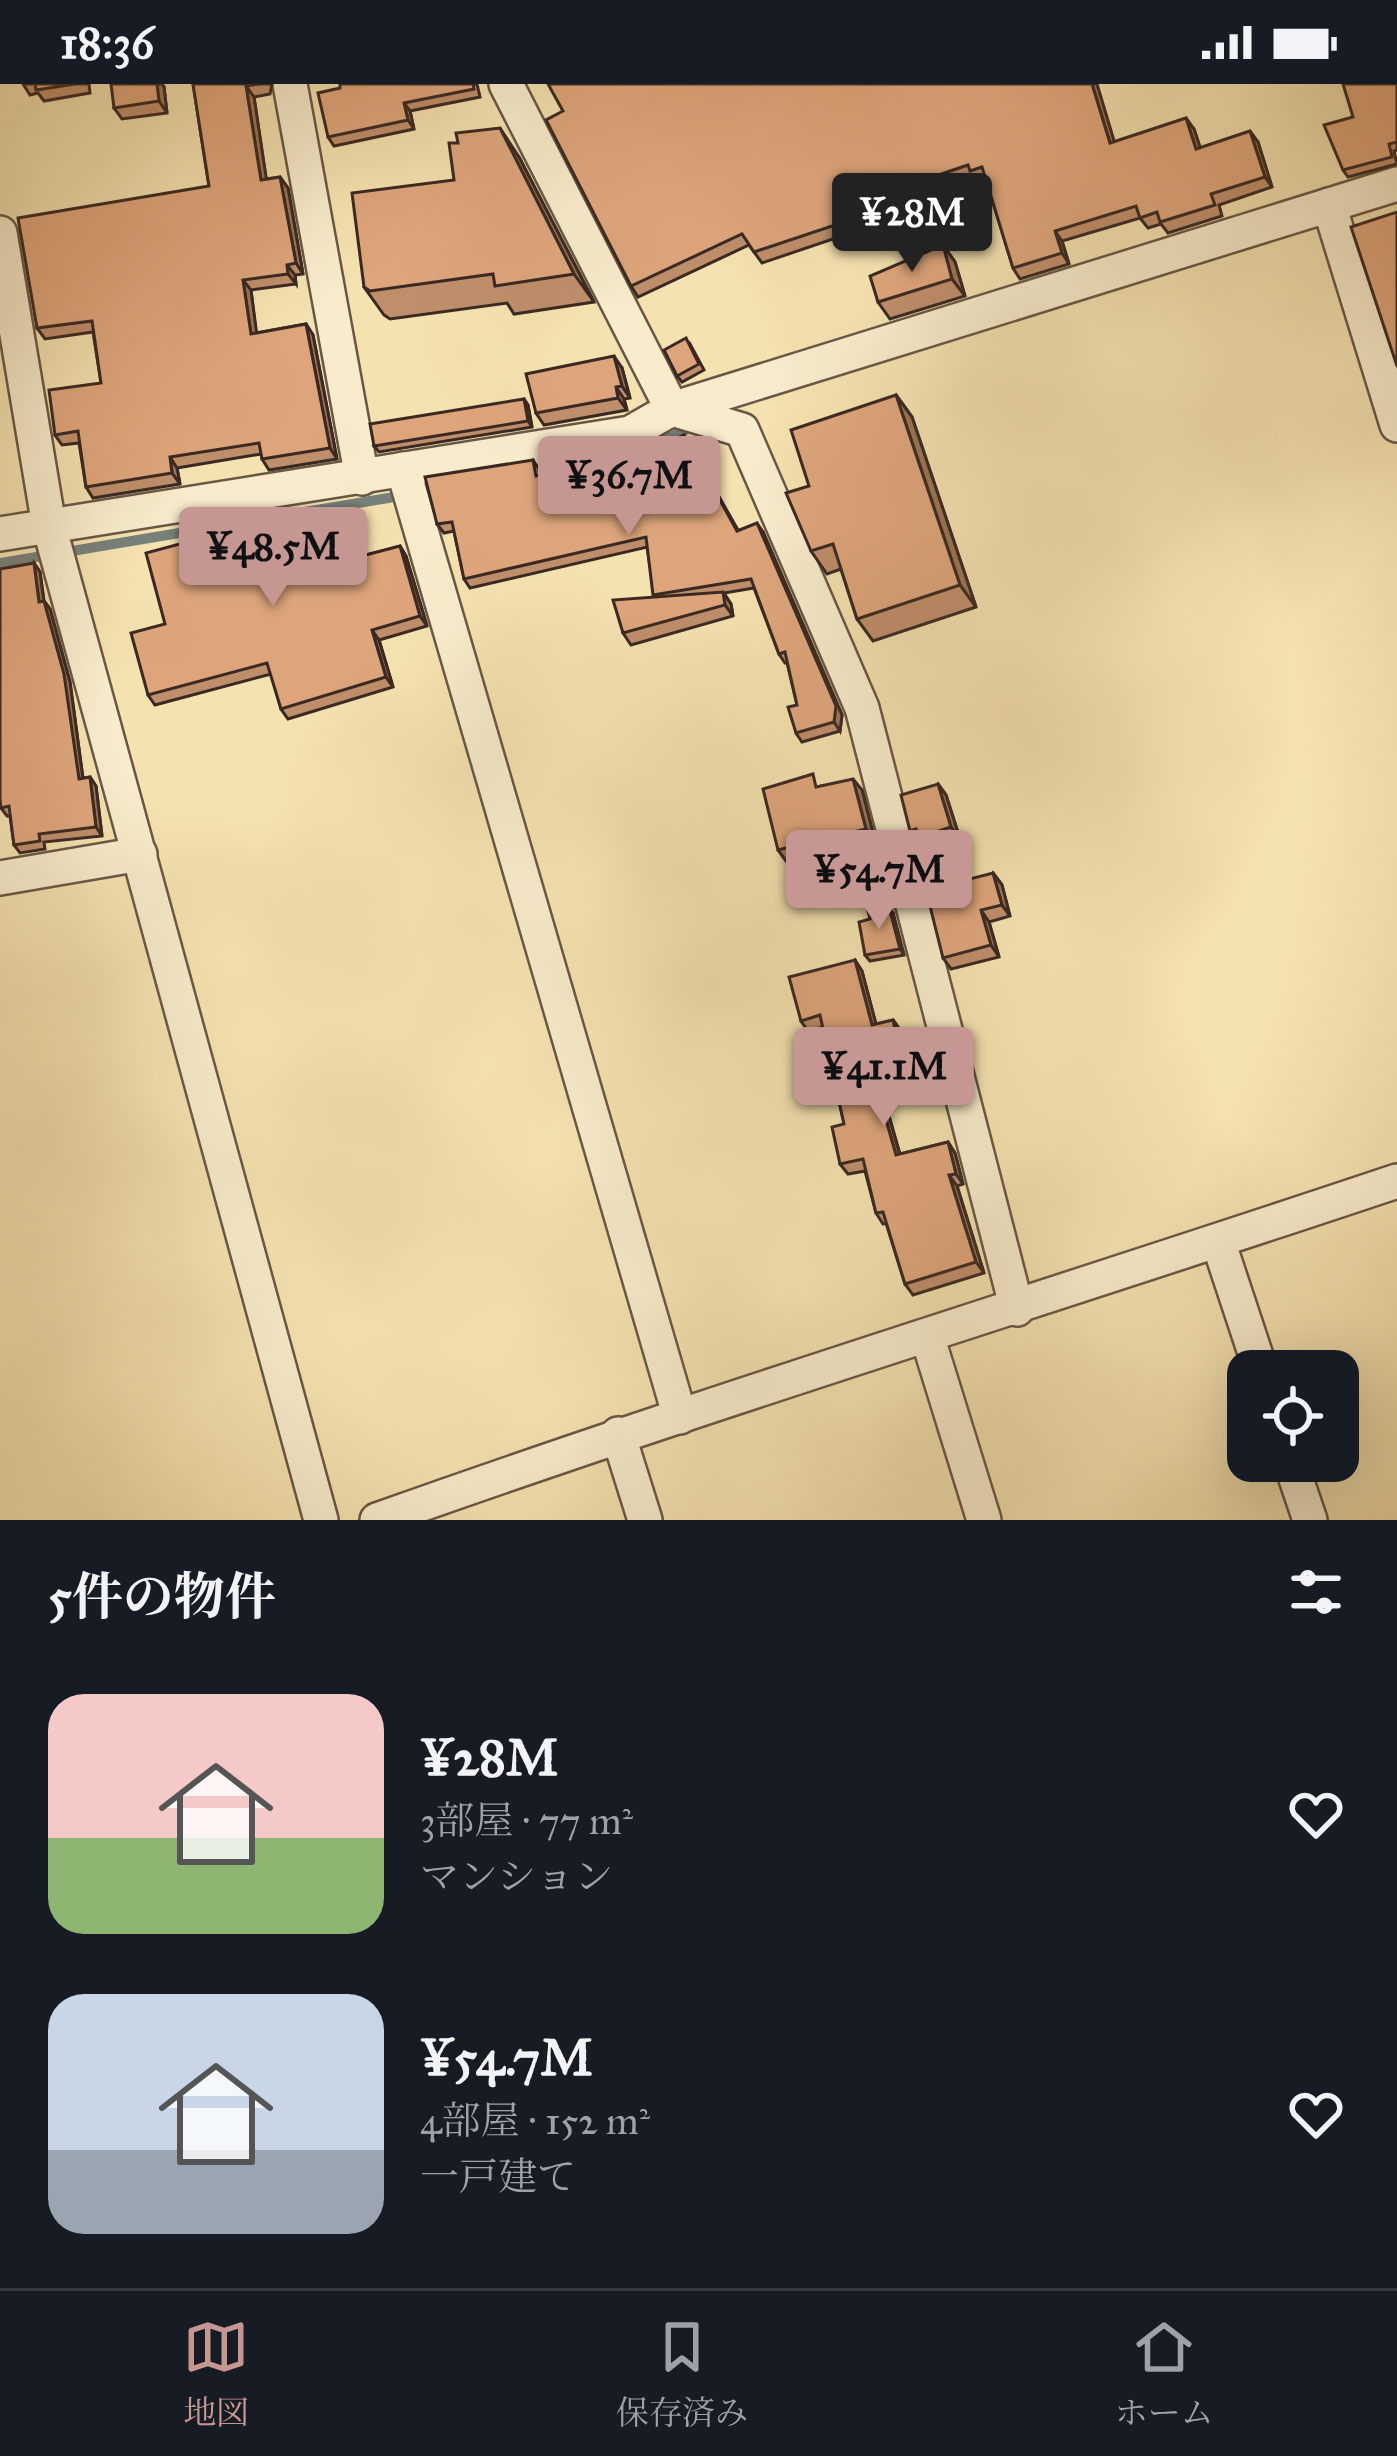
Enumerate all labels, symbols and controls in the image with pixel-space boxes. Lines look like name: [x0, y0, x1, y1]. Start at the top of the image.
text: 18:36: [60, 15, 154, 70]
pin: ¥28M: [841, 173, 983, 275]
text: ¥28M: [859, 188, 965, 236]
pin: ¥36.7M: [531, 436, 727, 538]
text: ¥36.7M: [565, 451, 693, 499]
pin: ¥48.5M: [175, 507, 371, 609]
text: ¥48.5M: [206, 522, 340, 570]
pin: ¥54.7M: [781, 830, 977, 932]
text: ¥54.7M: [813, 845, 945, 893]
pin: ¥41.1M: [786, 1027, 982, 1129]
text: ¥41.1M: [821, 1042, 947, 1090]
map controls: [1227, 1350, 1359, 1482]
button: locate: [1227, 1350, 1359, 1482]
icon: filters: [1283, 1559, 1349, 1625]
text: 5件の物件: [48, 1566, 276, 1628]
text: ¥28M: [420, 1727, 558, 1789]
icon: home: [144, 1742, 288, 1886]
icon: heart: [1283, 1781, 1349, 1847]
text: 3部屋 · 77 m²: [420, 1797, 633, 1845]
text: マンション: [420, 1853, 613, 1901]
text: ¥54.7M: [420, 2027, 593, 2089]
icon: home: [144, 2042, 288, 2186]
icon: heart: [1283, 2081, 1349, 2147]
text: 4部屋 · 152 m²: [420, 2097, 650, 2145]
text: 一戸建て: [420, 2153, 576, 2201]
tab: 地図: [183, 2314, 249, 2433]
tab: 保存済み: [616, 2314, 748, 2433]
tab: ホーム: [1115, 2314, 1214, 2433]

